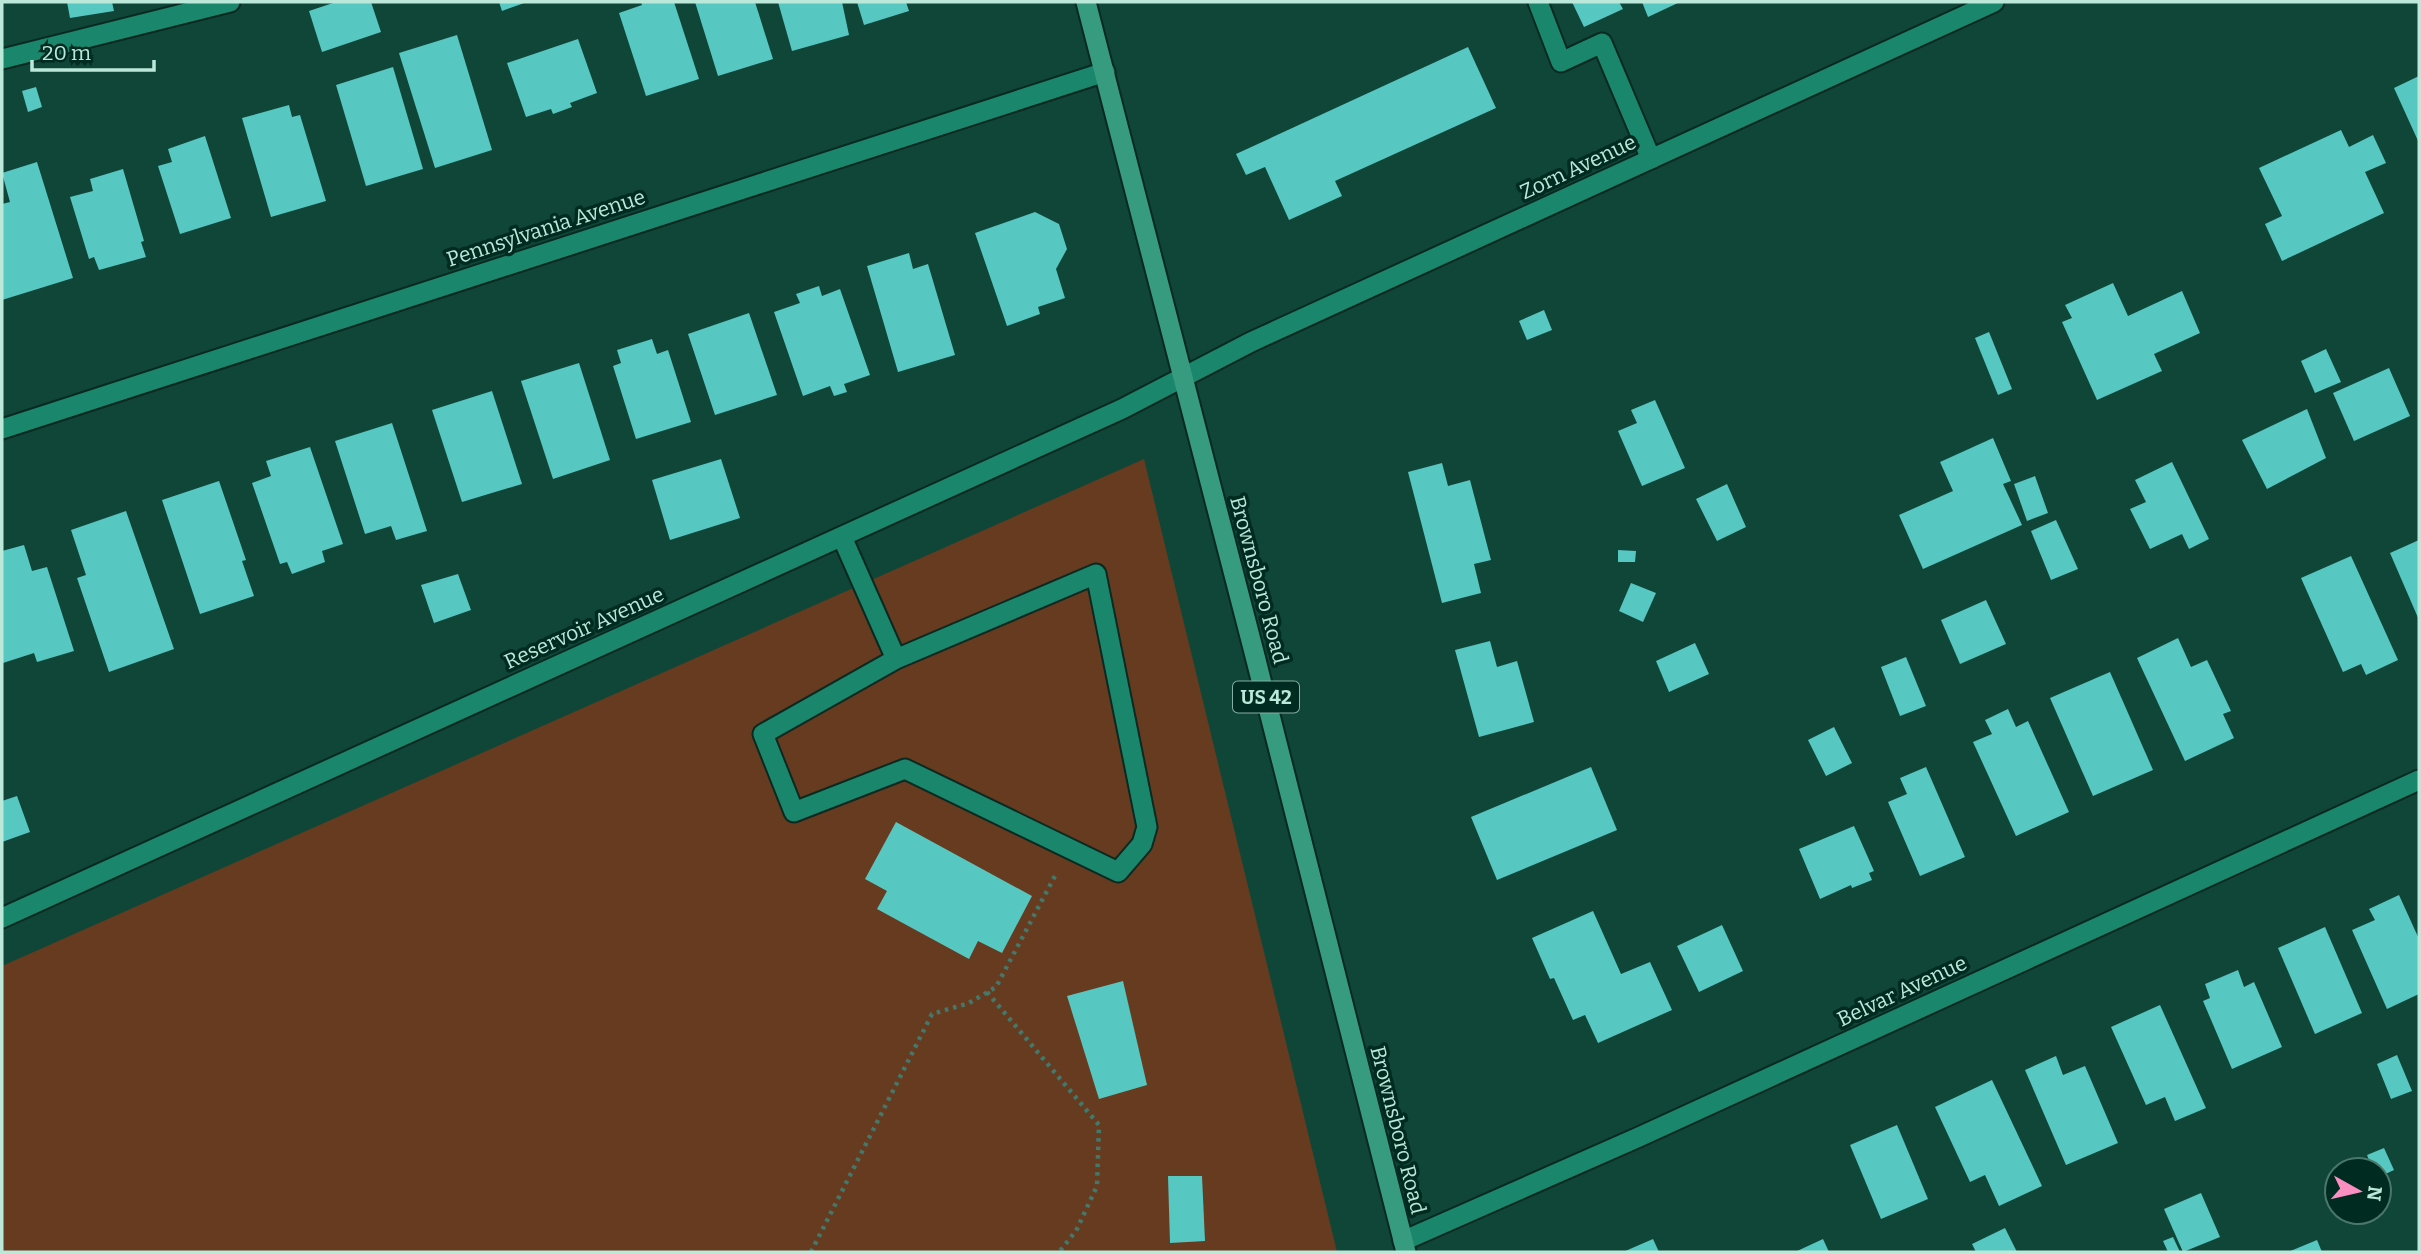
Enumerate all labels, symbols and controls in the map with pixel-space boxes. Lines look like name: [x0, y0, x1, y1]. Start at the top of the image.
scale bar: [32, 28, 154, 72]
text: 20 m: [42, 40, 91, 66]
street label: Zorn Avenue: [1516, 129, 1640, 205]
street label: Pennsylvania Avenue: [443, 184, 649, 272]
street label: Brownsboro Road: [1224, 493, 1294, 667]
street label: Reservoir Avenue: [500, 581, 668, 675]
road number: US 42: [1233, 682, 1299, 712]
street label: Belvar Avenue: [1833, 950, 1971, 1032]
street label: Brownsboro Road: [1365, 1043, 1431, 1217]
north arrow: [2323, 1156, 2393, 1226]
text: N: [2362, 1184, 2387, 1202]

